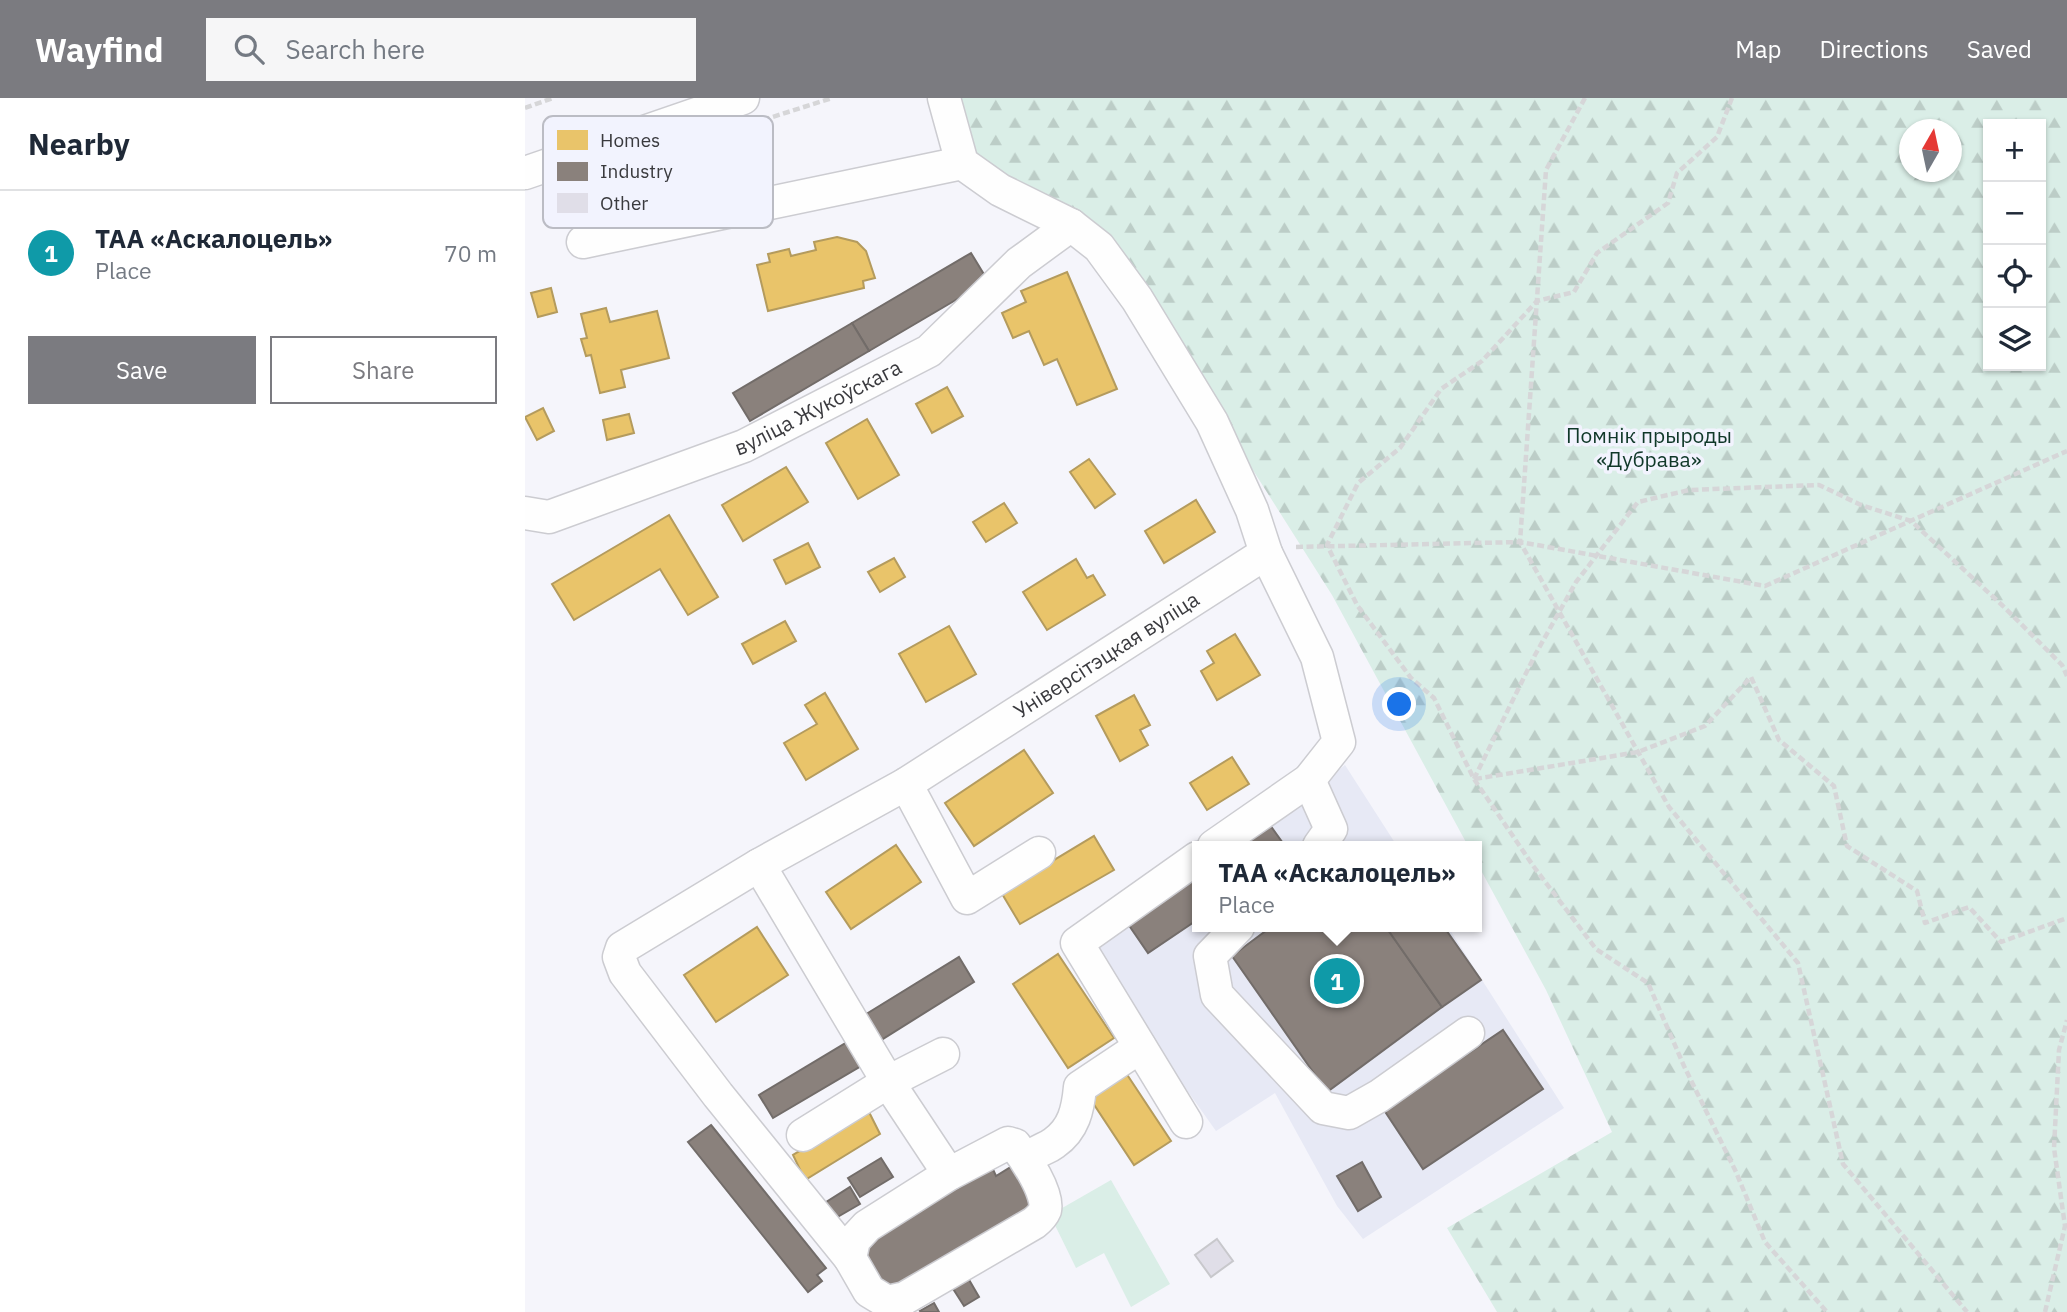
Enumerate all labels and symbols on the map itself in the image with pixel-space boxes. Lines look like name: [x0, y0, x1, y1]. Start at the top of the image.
legend: [543, 116, 773, 228]
north arrow: [1899, 119, 1962, 182]
text: Homes: [600, 128, 660, 152]
text: Industry: [600, 159, 673, 183]
text: Other: [600, 191, 648, 215]
street label: вуліца Жукоўскага: [730, 353, 906, 461]
park label: Помнік прыроды «Дубрава»: [1566, 421, 1732, 473]
street label: Універсітэцкая вуліца: [1008, 585, 1204, 724]
your location: [1382, 687, 1416, 721]
pin: 1: [1314, 955, 1360, 1007]

